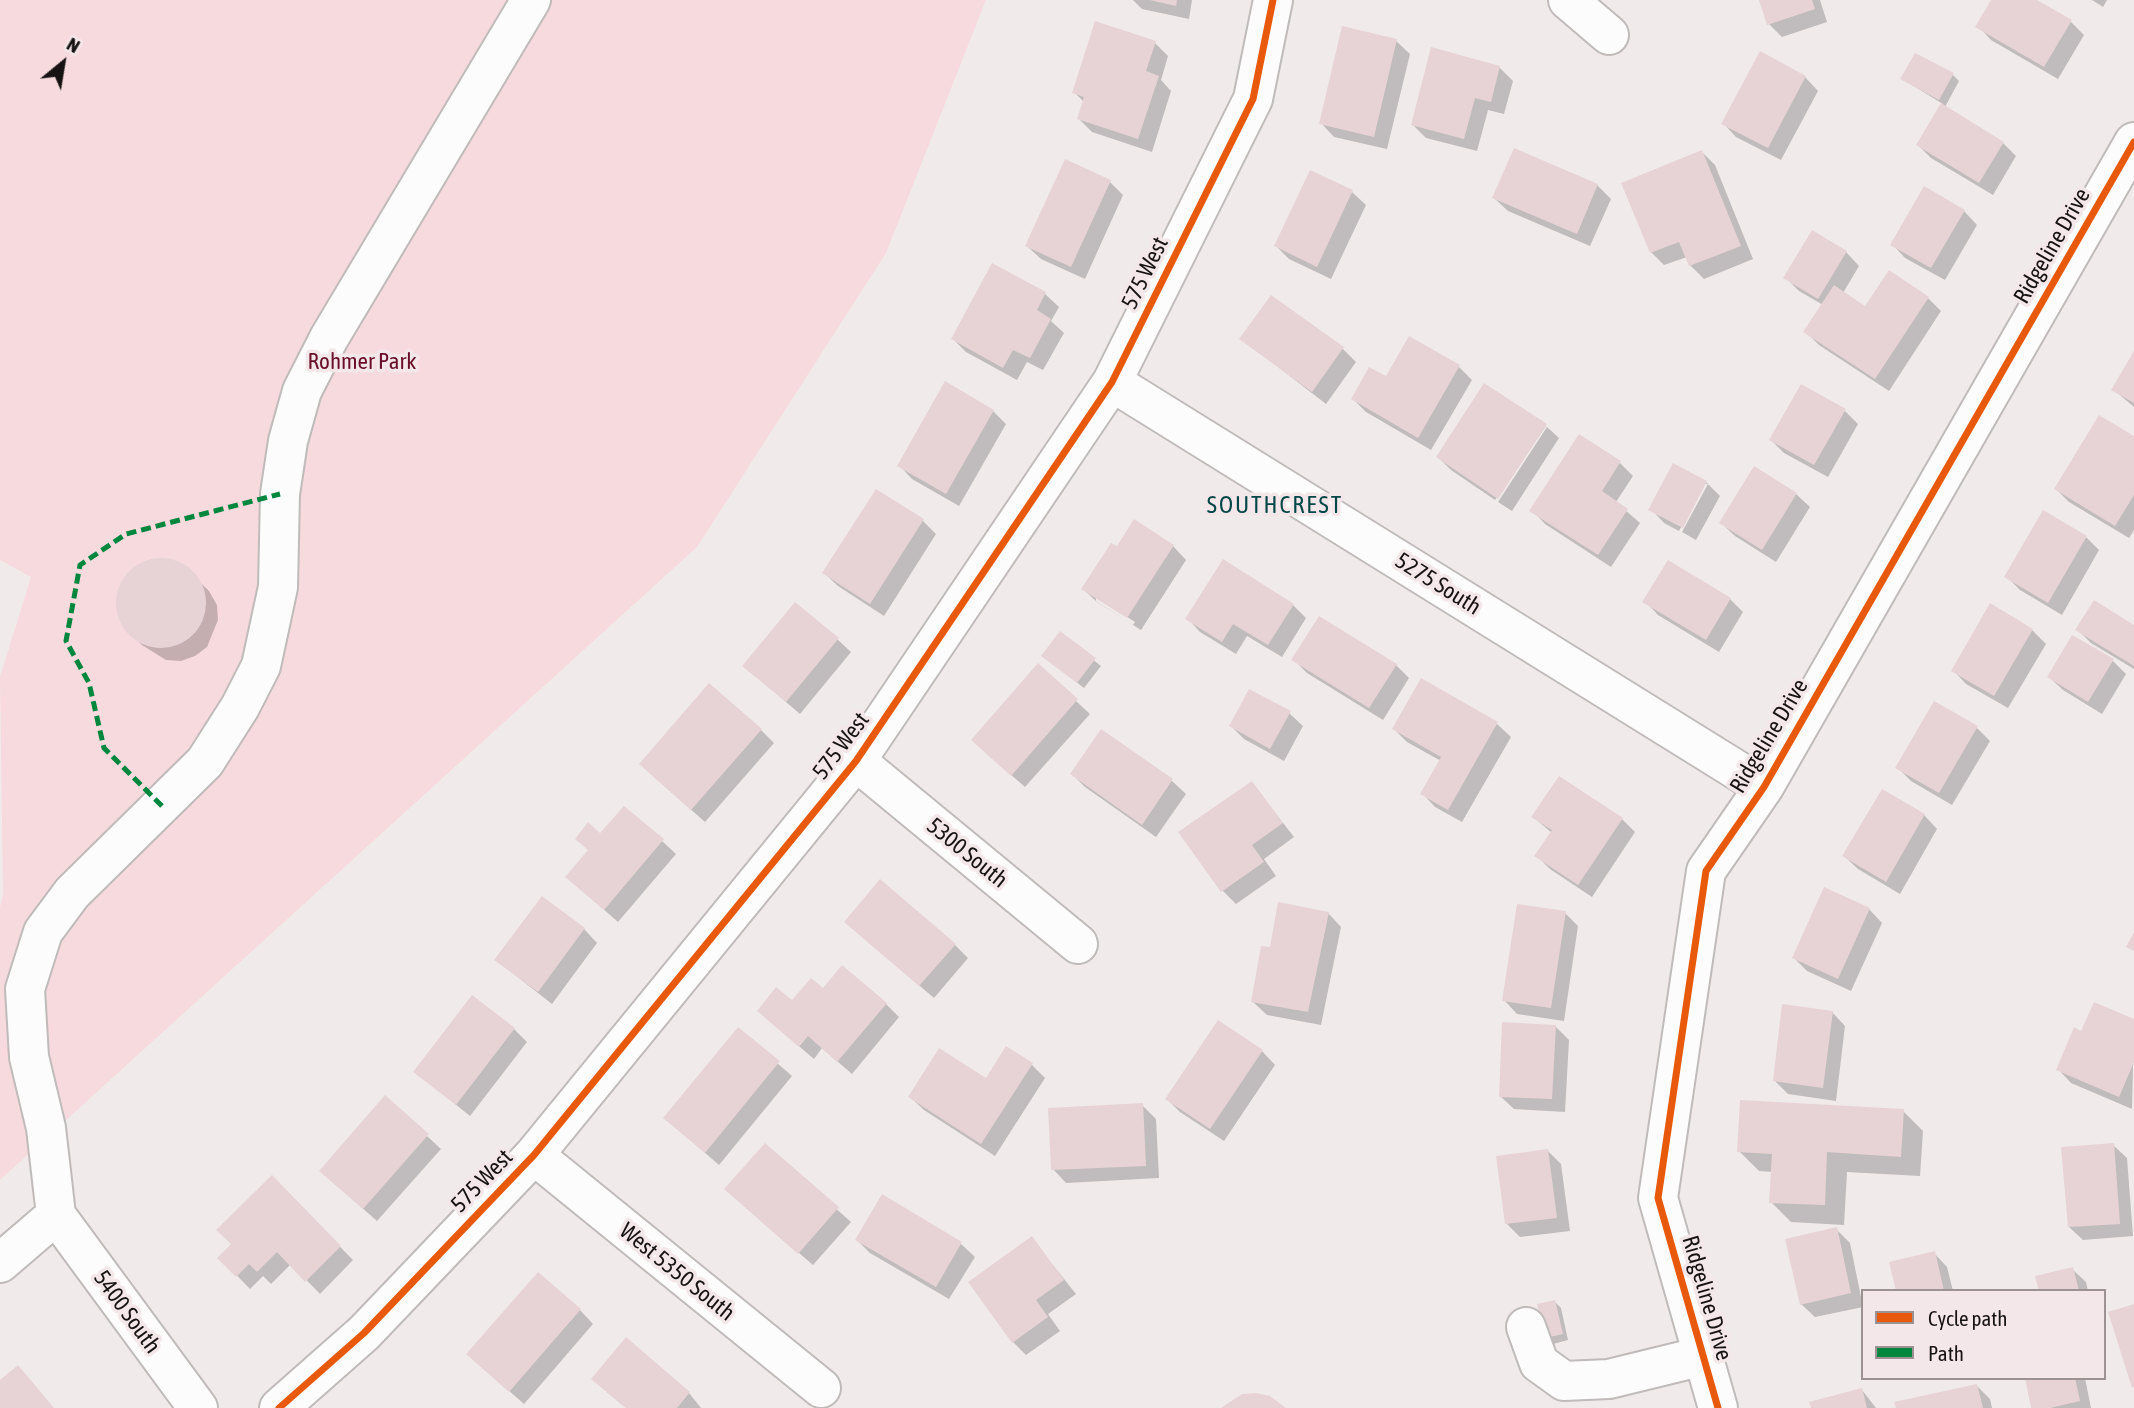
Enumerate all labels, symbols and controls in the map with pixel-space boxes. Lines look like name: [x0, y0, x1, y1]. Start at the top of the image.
north arrow: [28, 28, 98, 98]
text: N: [63, 32, 84, 57]
street label: Ridgeline Drive: [2008, 184, 2096, 308]
street label: 575 West: [1116, 232, 1174, 314]
park label: Rohmer Park: [308, 348, 416, 376]
district label: SOUTHCREST: [1208, 491, 1342, 519]
street label: 5275 South: [1390, 547, 1486, 621]
street label: Ridgeline Drive: [1724, 674, 1814, 798]
street label: 575 West: [807, 707, 875, 785]
street label: 5300 South: [921, 812, 1013, 894]
street label: 575 West: [445, 1144, 519, 1218]
street label: West 5350 South: [614, 1217, 740, 1327]
street label: Ridgeline Drive: [1676, 1233, 1738, 1363]
street label: 5400 South: [88, 1265, 166, 1359]
legend: [1861, 1289, 2106, 1380]
text: Cycle path: [1928, 1306, 2007, 1330]
text: Path: [1928, 1341, 1964, 1365]

